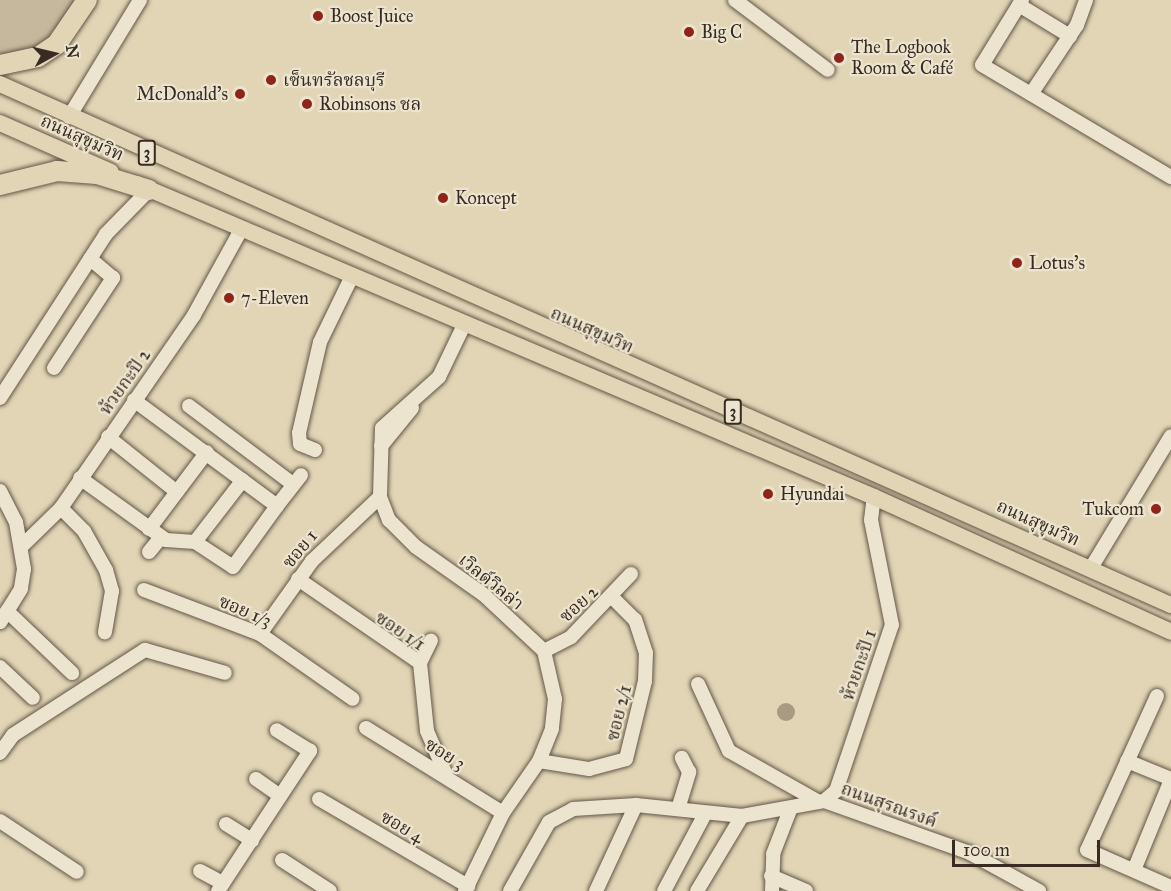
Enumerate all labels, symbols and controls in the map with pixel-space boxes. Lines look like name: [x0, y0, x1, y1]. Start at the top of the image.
place label: Boost Juice: [330, 5, 414, 27]
marker: Boost Juice: [311, 9, 325, 23]
place label: Big C: [701, 21, 742, 43]
north arrow: [24, 24, 84, 84]
marker: Big C: [682, 25, 696, 39]
place label: The Logbook Room & Café: [851, 37, 953, 80]
text: N: [62, 43, 83, 59]
marker: The Logbook Room & Café: [832, 51, 846, 65]
place label: เซ็นทรัลชลบุรี: [283, 69, 385, 91]
marker: เซ็นทรัลชลบุรี: [264, 73, 278, 87]
place label: McDonald's: [137, 83, 228, 105]
marker: McDonald's: [233, 87, 247, 101]
place label: Robinsons ชล: [319, 93, 421, 115]
marker: Robinsons ชล: [300, 97, 314, 111]
street label: ถนนสุขุมวิท: [37, 110, 127, 166]
road number: 3: [136, 140, 158, 166]
place label: Koncept: [455, 187, 517, 209]
marker: Koncept: [436, 191, 450, 205]
place label: Lotus's: [1029, 252, 1085, 274]
marker: Lotus's: [1010, 256, 1024, 270]
place label: 7-Eleven: [241, 287, 309, 309]
marker: 7-Eleven: [222, 291, 236, 305]
street label: ถนนสุขุมวิท: [547, 302, 637, 358]
street label: ห้วยกะปิ 2: [95, 345, 155, 419]
road number: 3: [722, 399, 744, 425]
place label: Hyundai: [780, 483, 845, 505]
marker: Hyundai: [761, 487, 775, 501]
street label: ถนนสุขุมวิท: [993, 495, 1083, 551]
place label: Tukcom: [1082, 498, 1144, 520]
marker: Tukcom: [1149, 502, 1163, 516]
street label: ซอย 1: [278, 526, 322, 572]
street label: เวิลด์วิลล่า: [454, 549, 528, 615]
street label: ซอย 2: [555, 581, 603, 627]
street label: ซอย 1/3: [215, 590, 275, 632]
street label: ซอย 1/1: [371, 607, 429, 655]
street label: ห้วยกะปิ 1: [837, 627, 881, 703]
street label: ซอย 2/1: [602, 683, 636, 743]
street label: ซอย 3: [421, 733, 469, 775]
street label: ถนนสุรณรงค์: [838, 778, 940, 832]
street label: ซอย 4: [377, 806, 427, 848]
scale bar: [955, 828, 1104, 866]
text: 100 m: [963, 839, 1010, 861]

